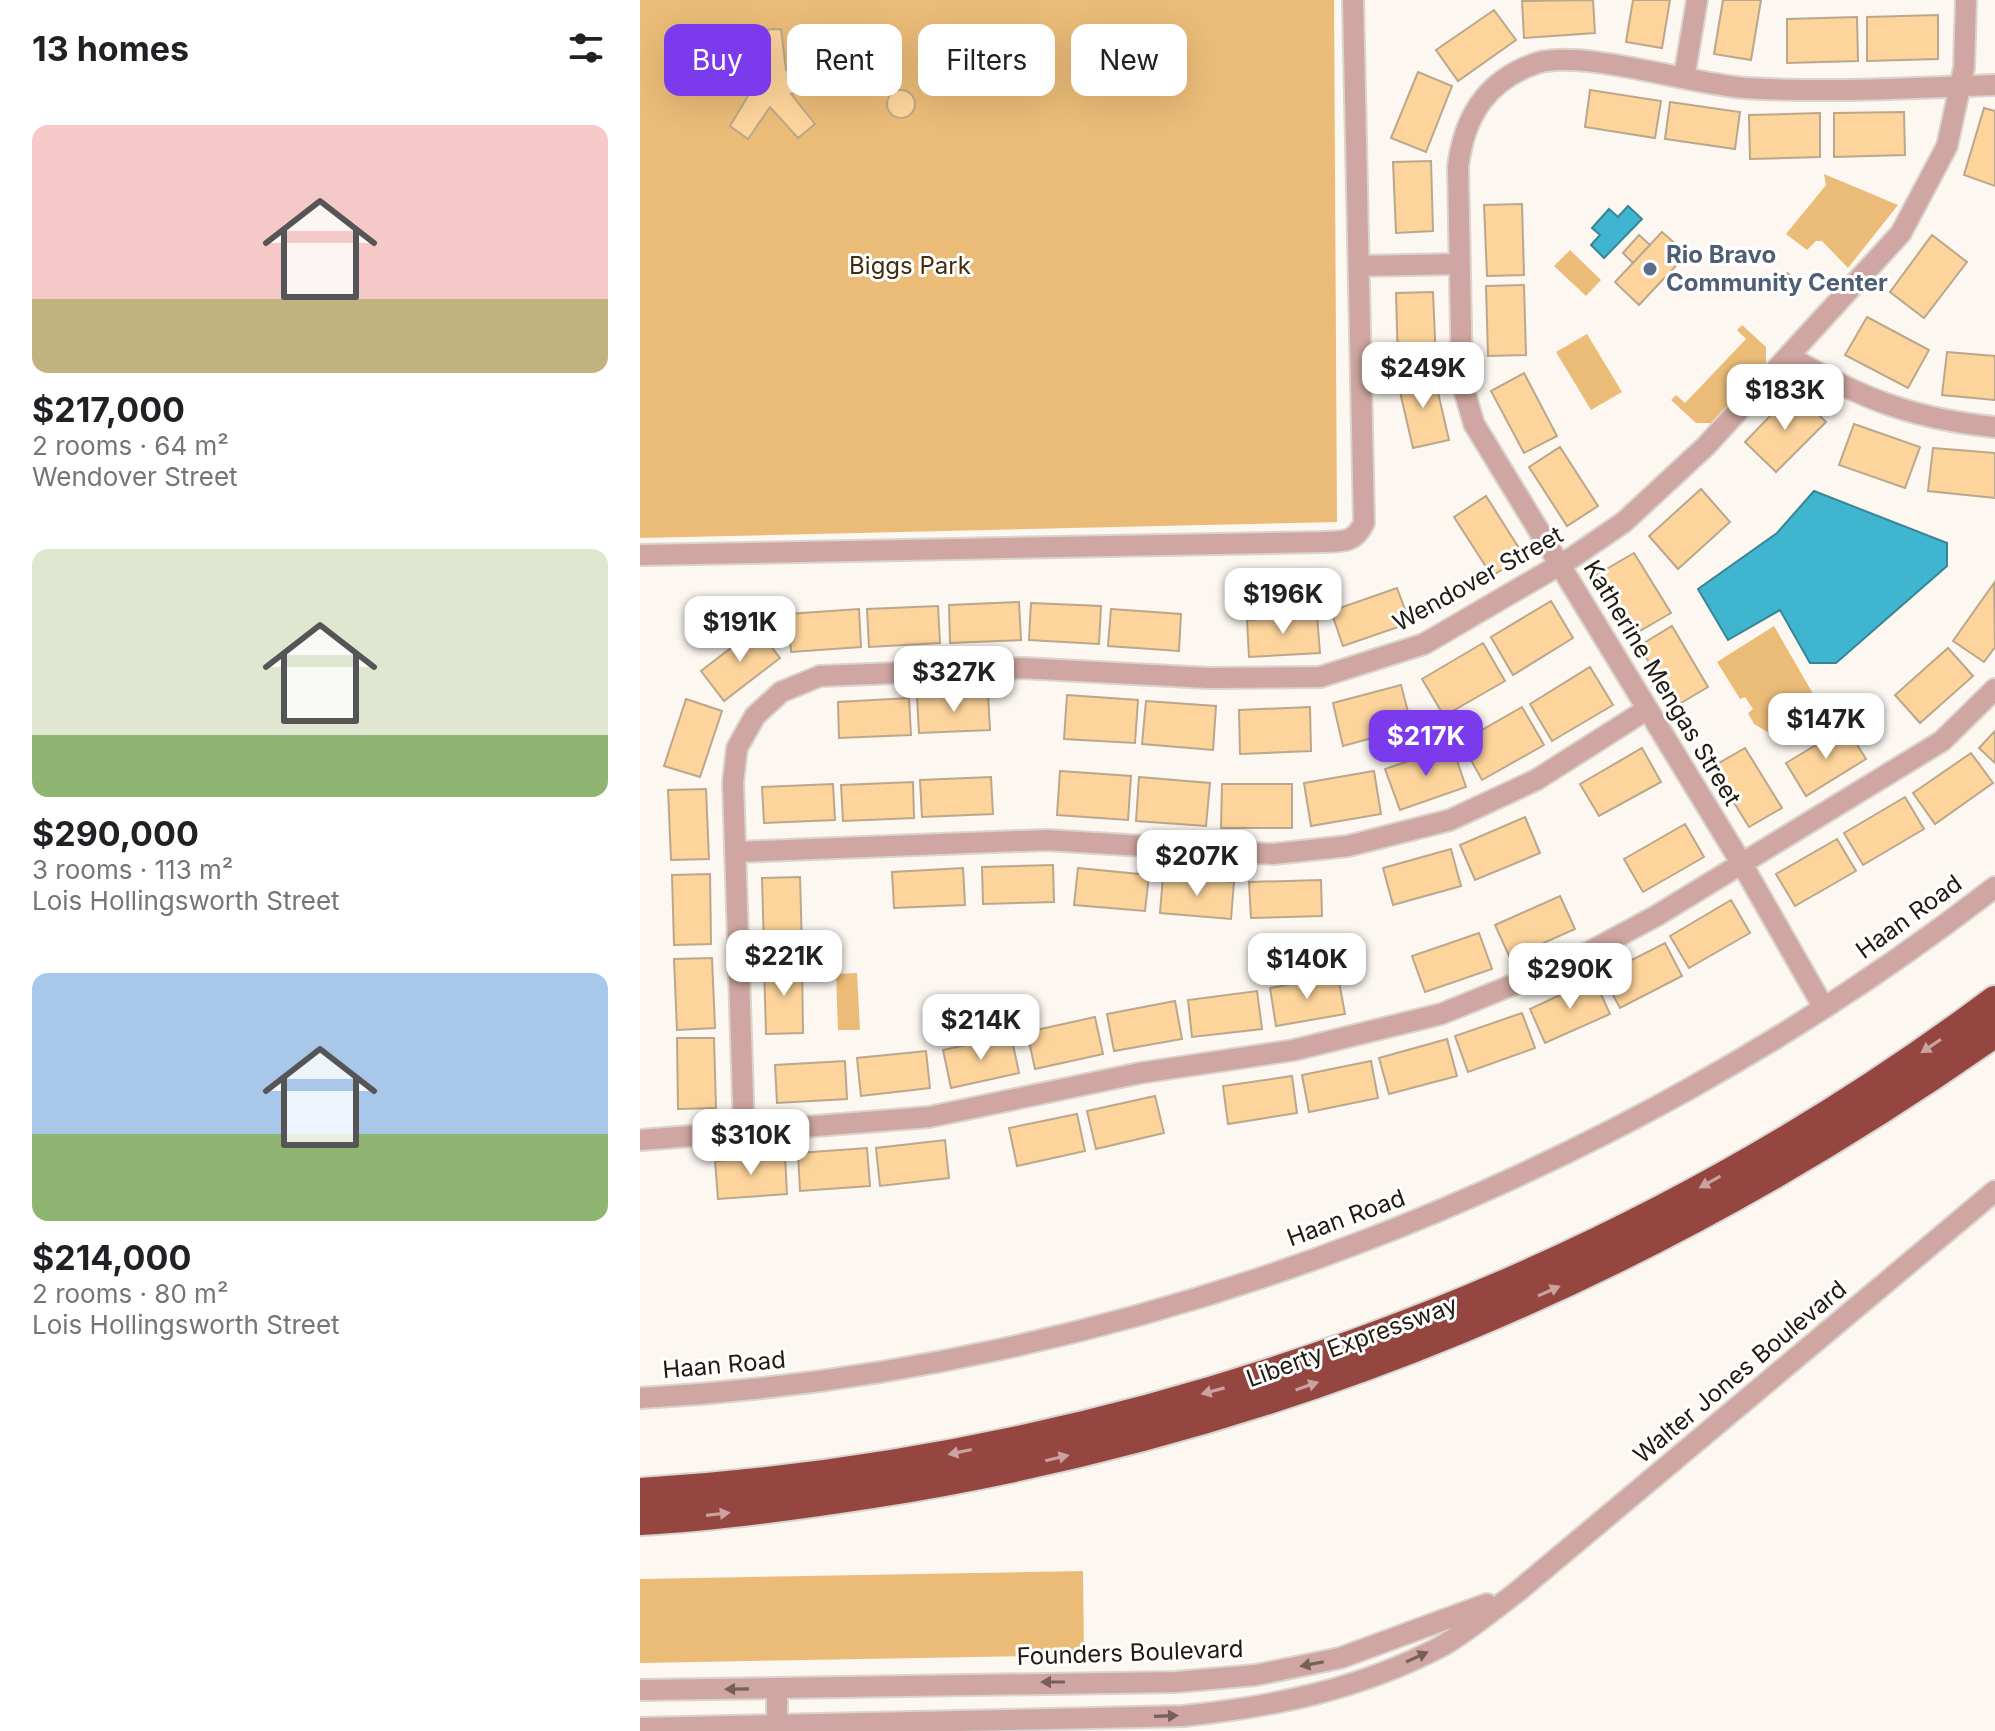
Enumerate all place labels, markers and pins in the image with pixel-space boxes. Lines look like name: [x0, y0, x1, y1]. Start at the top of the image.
place label: Rio Bravo Community Center: [1666, 240, 1888, 297]
marker: Rio Bravo Community Center: [1641, 260, 1659, 278]
pin: $249K: [1367, 342, 1479, 410]
pin: $183K: [1729, 364, 1841, 432]
pin: $196K: [1227, 568, 1339, 636]
pin: $191K: [684, 596, 796, 664]
pin: $327K: [898, 646, 1010, 714]
pin: $147K: [1770, 693, 1882, 761]
pin: $217K: [1370, 710, 1482, 778]
pin: $207K: [1141, 830, 1253, 898]
pin: $221K: [728, 930, 840, 998]
pin: $140K: [1251, 933, 1363, 1001]
pin: $290K: [1514, 943, 1626, 1011]
pin: $214K: [925, 994, 1037, 1062]
pin: $310K: [695, 1109, 807, 1177]

